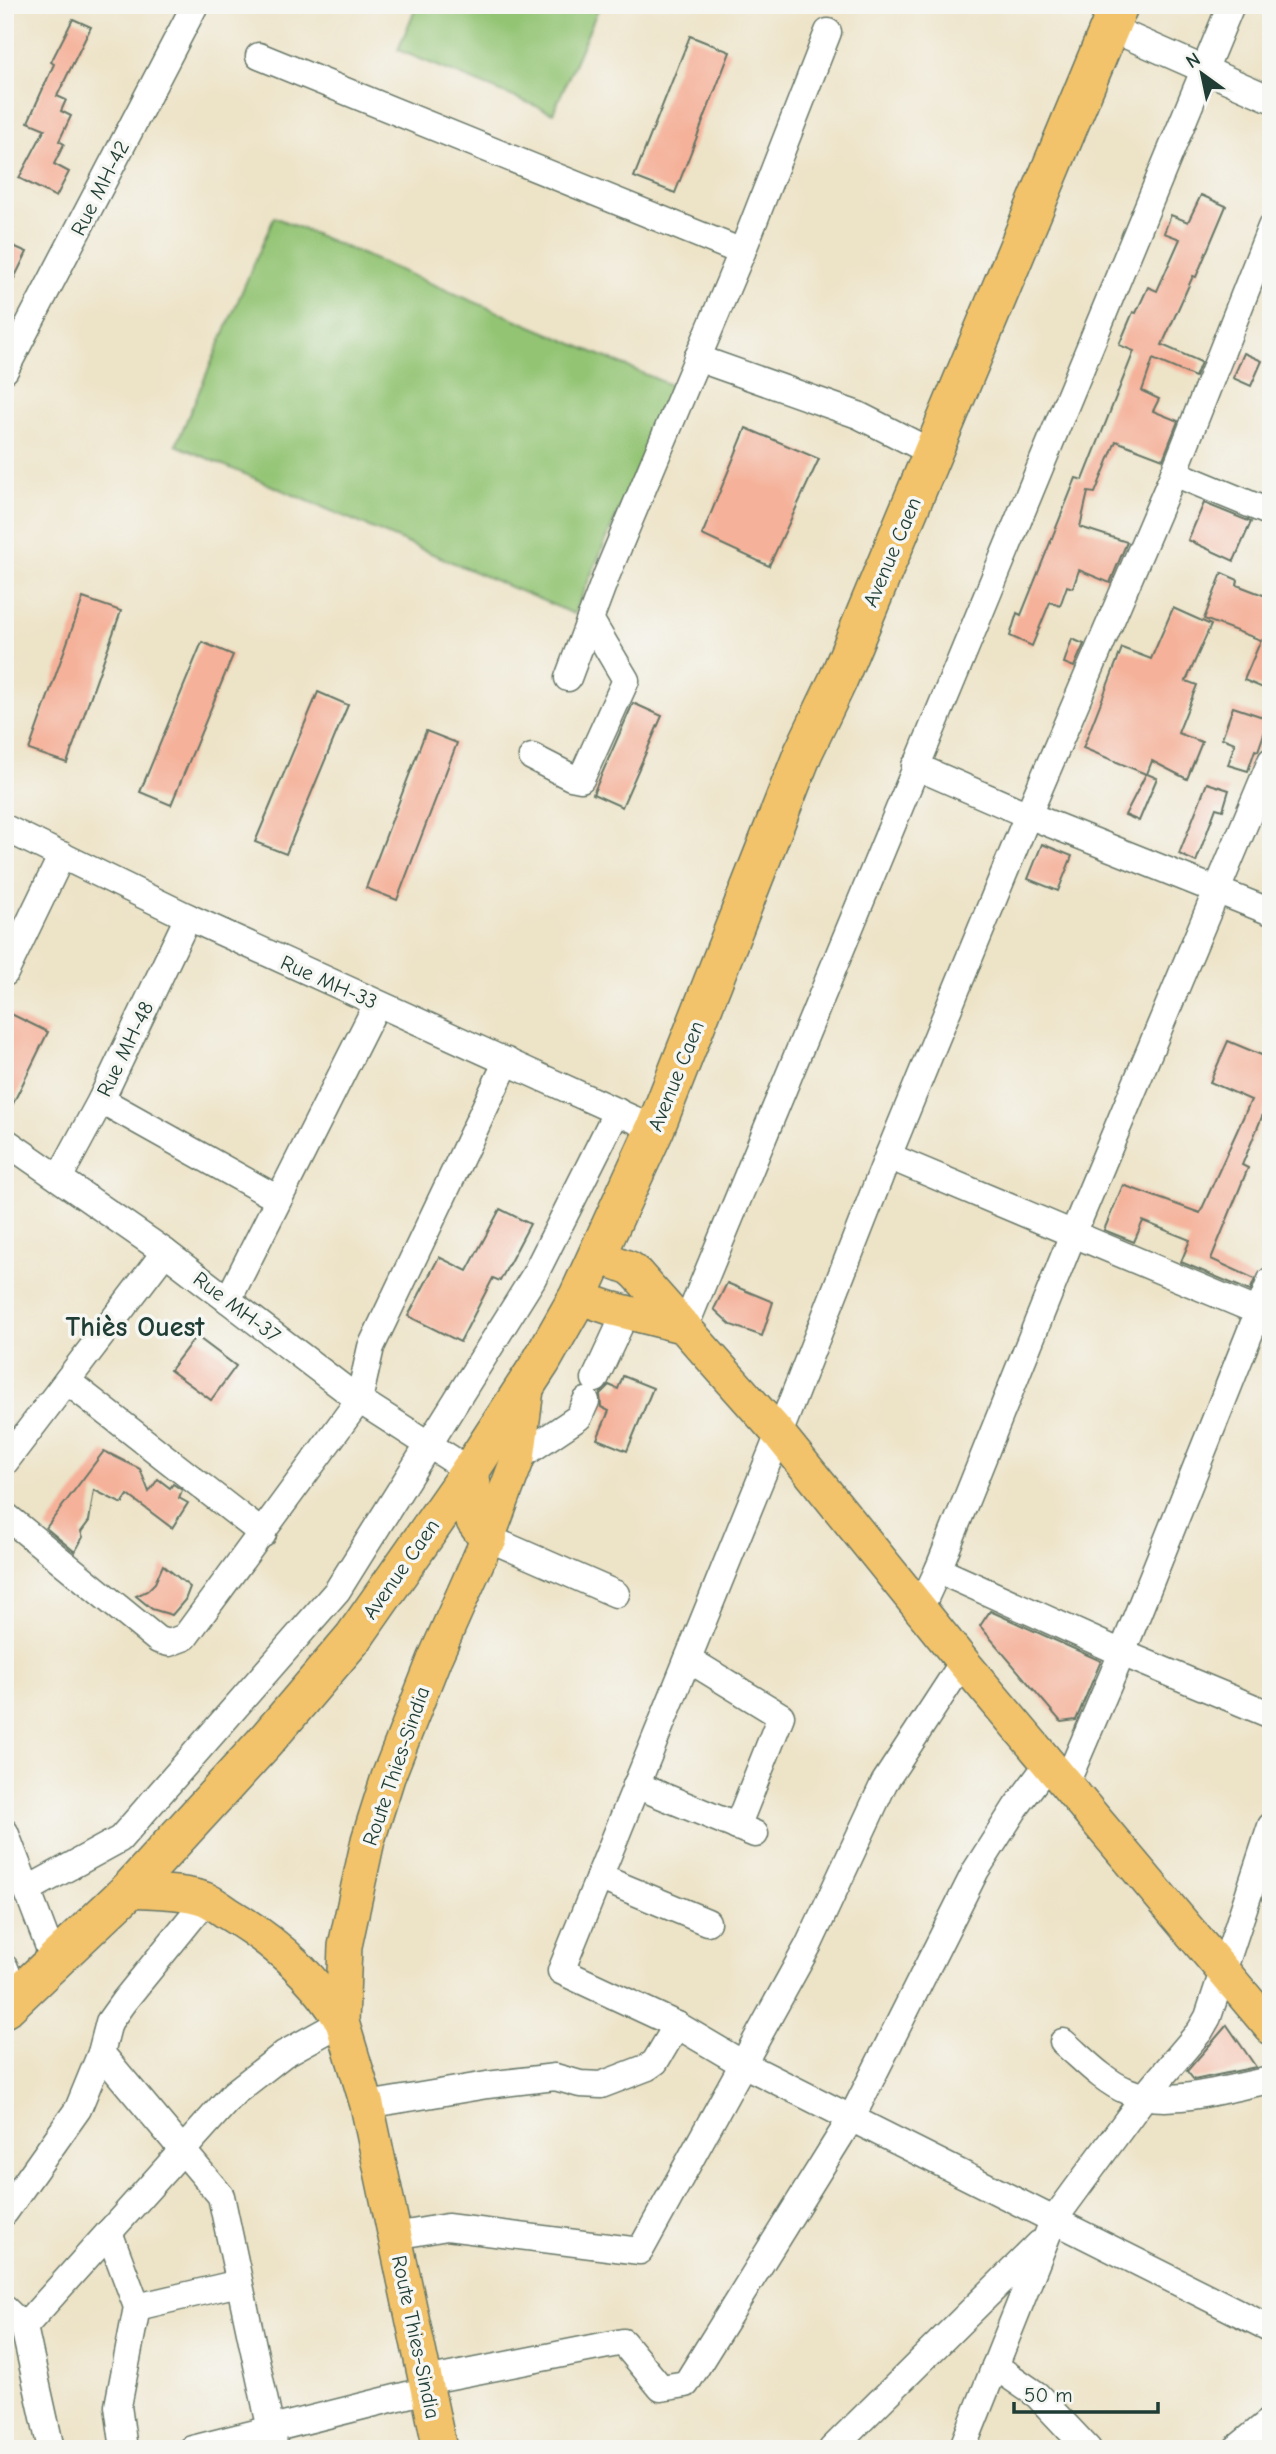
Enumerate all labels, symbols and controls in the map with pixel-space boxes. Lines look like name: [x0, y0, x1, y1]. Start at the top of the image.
north arrow: [1168, 38, 1238, 108]
text: N: [1182, 48, 1204, 73]
street label: Rue MH-42: [66, 137, 134, 239]
street label: Avenue Caen: [858, 494, 926, 610]
street label: Rue MH-33: [277, 950, 381, 1014]
street label: Rue MH-48: [92, 997, 158, 1101]
street label: Avenue Caen: [643, 1017, 709, 1135]
street label: Rue MH-37: [189, 1267, 285, 1347]
district label: Thiès Ouest: [65, 1311, 205, 1343]
street label: Avenue Caen: [358, 1514, 444, 1624]
street label: Route Thies-Sindia: [358, 1683, 434, 1849]
street label: Route Thies-Sindia: [387, 2253, 445, 2421]
scale bar: [1014, 2370, 1157, 2414]
text: 50 m: [1024, 2383, 1073, 2407]

